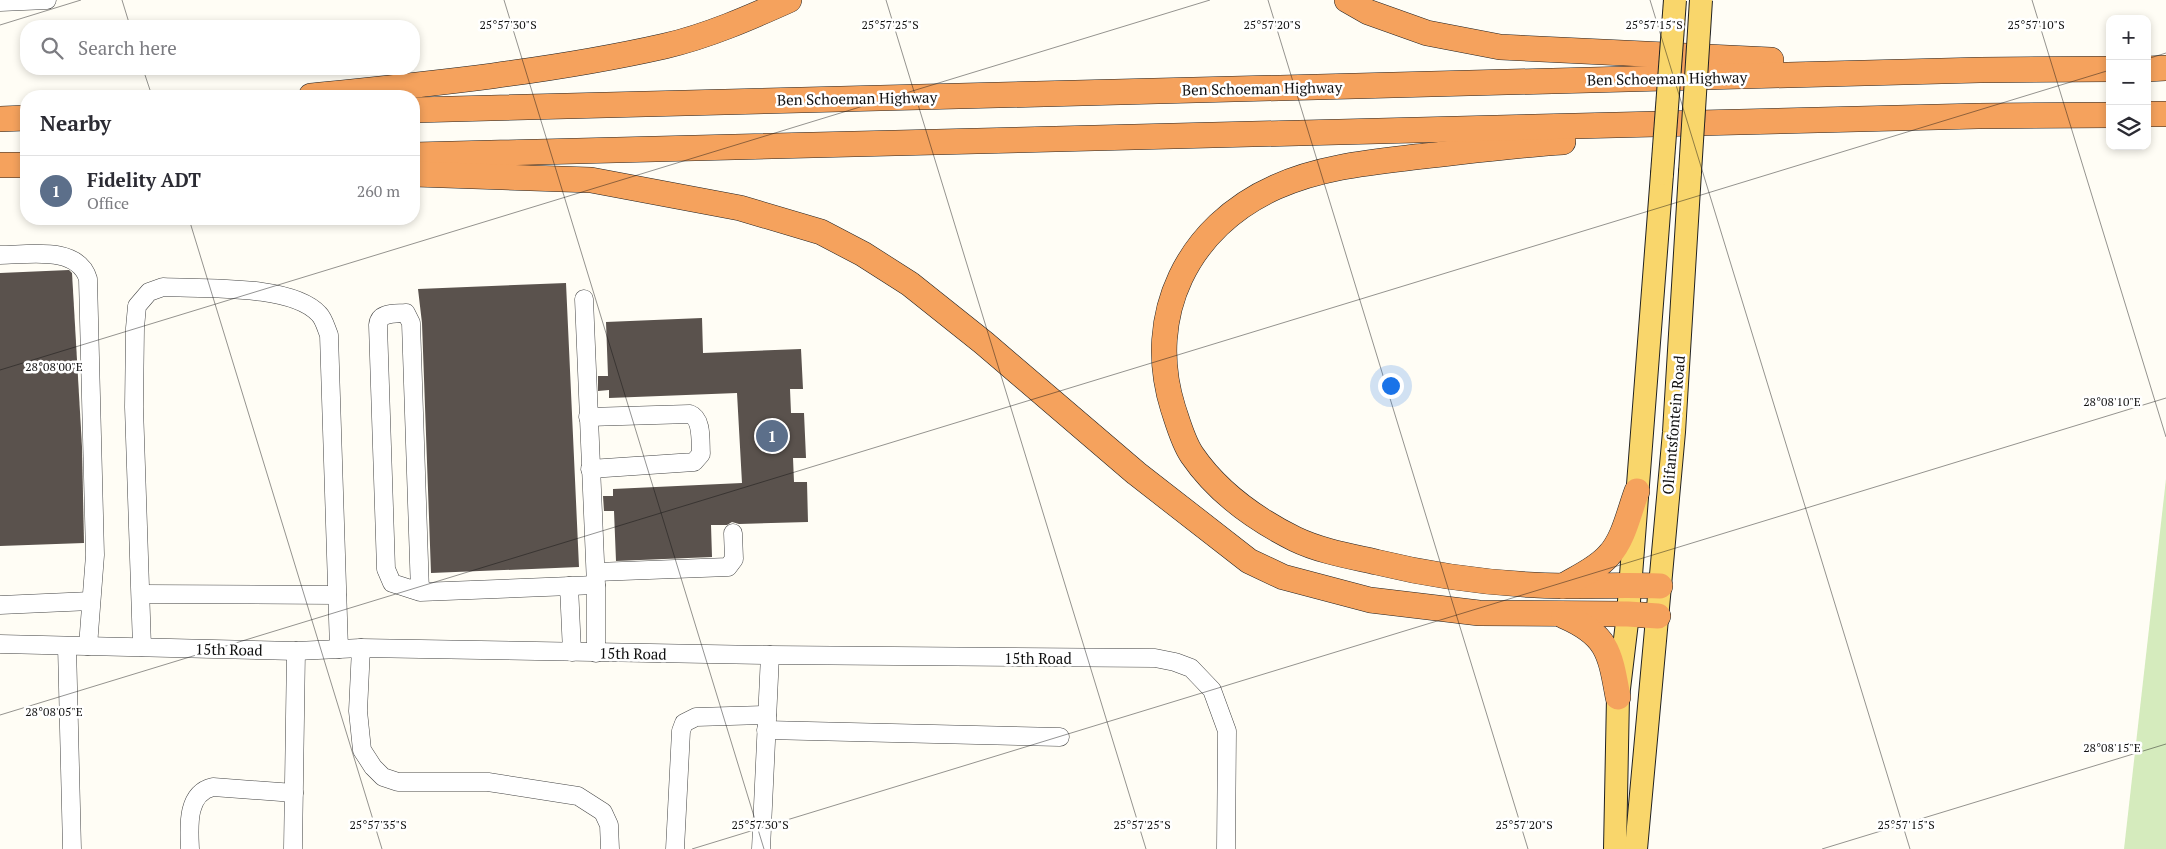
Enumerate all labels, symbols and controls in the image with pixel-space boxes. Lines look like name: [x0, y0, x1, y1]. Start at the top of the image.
map controls: [2106, 15, 2151, 150]
button: +: [2106, 15, 2151, 60]
text: 25°57'30"S: [479, 17, 537, 32]
text: 25°57'25"S: [861, 17, 919, 32]
text: 25°57'20"S: [1243, 17, 1301, 32]
text: 25°57'15"S: [1625, 17, 1683, 32]
text: 25°57'10"S: [2007, 17, 2065, 32]
search box: [20, 20, 420, 75]
icon: search: [38, 34, 66, 62]
text: Search here: [78, 35, 177, 60]
button: −: [2106, 60, 2151, 105]
street label: Ben Schoeman Highway: [1587, 67, 1748, 89]
street label: Ben Schoeman Highway: [1182, 77, 1343, 99]
street label: Ben Schoeman Highway: [777, 87, 938, 109]
button: layers: [2106, 105, 2151, 150]
text: Nearby: [40, 109, 111, 137]
text: Fidelity ADT: [87, 167, 201, 192]
text: 1: [51, 180, 61, 202]
text: 260 m: [357, 180, 400, 202]
text: Office: [87, 192, 129, 214]
street label: Olifantsfontein Road: [1657, 355, 1689, 495]
text: 28°08'00"E: [25, 359, 83, 374]
your location: [1378, 373, 1404, 399]
text: 28°08'10"E: [2083, 394, 2141, 409]
pin: 1: [756, 417, 788, 455]
street label: 15th Road: [195, 638, 263, 660]
street label: 15th Road: [599, 642, 667, 664]
street label: 15th Road: [1004, 648, 1072, 668]
text: 28°08'05"E: [25, 704, 83, 719]
text: 28°08'15"E: [2083, 740, 2141, 755]
text: 25°57'35"S: [349, 817, 407, 832]
text: 25°57'30"S: [731, 817, 789, 832]
text: 25°57'25"S: [1113, 817, 1171, 832]
text: 25°57'20"S: [1495, 817, 1553, 832]
text: 25°57'15"S: [1877, 817, 1935, 832]

